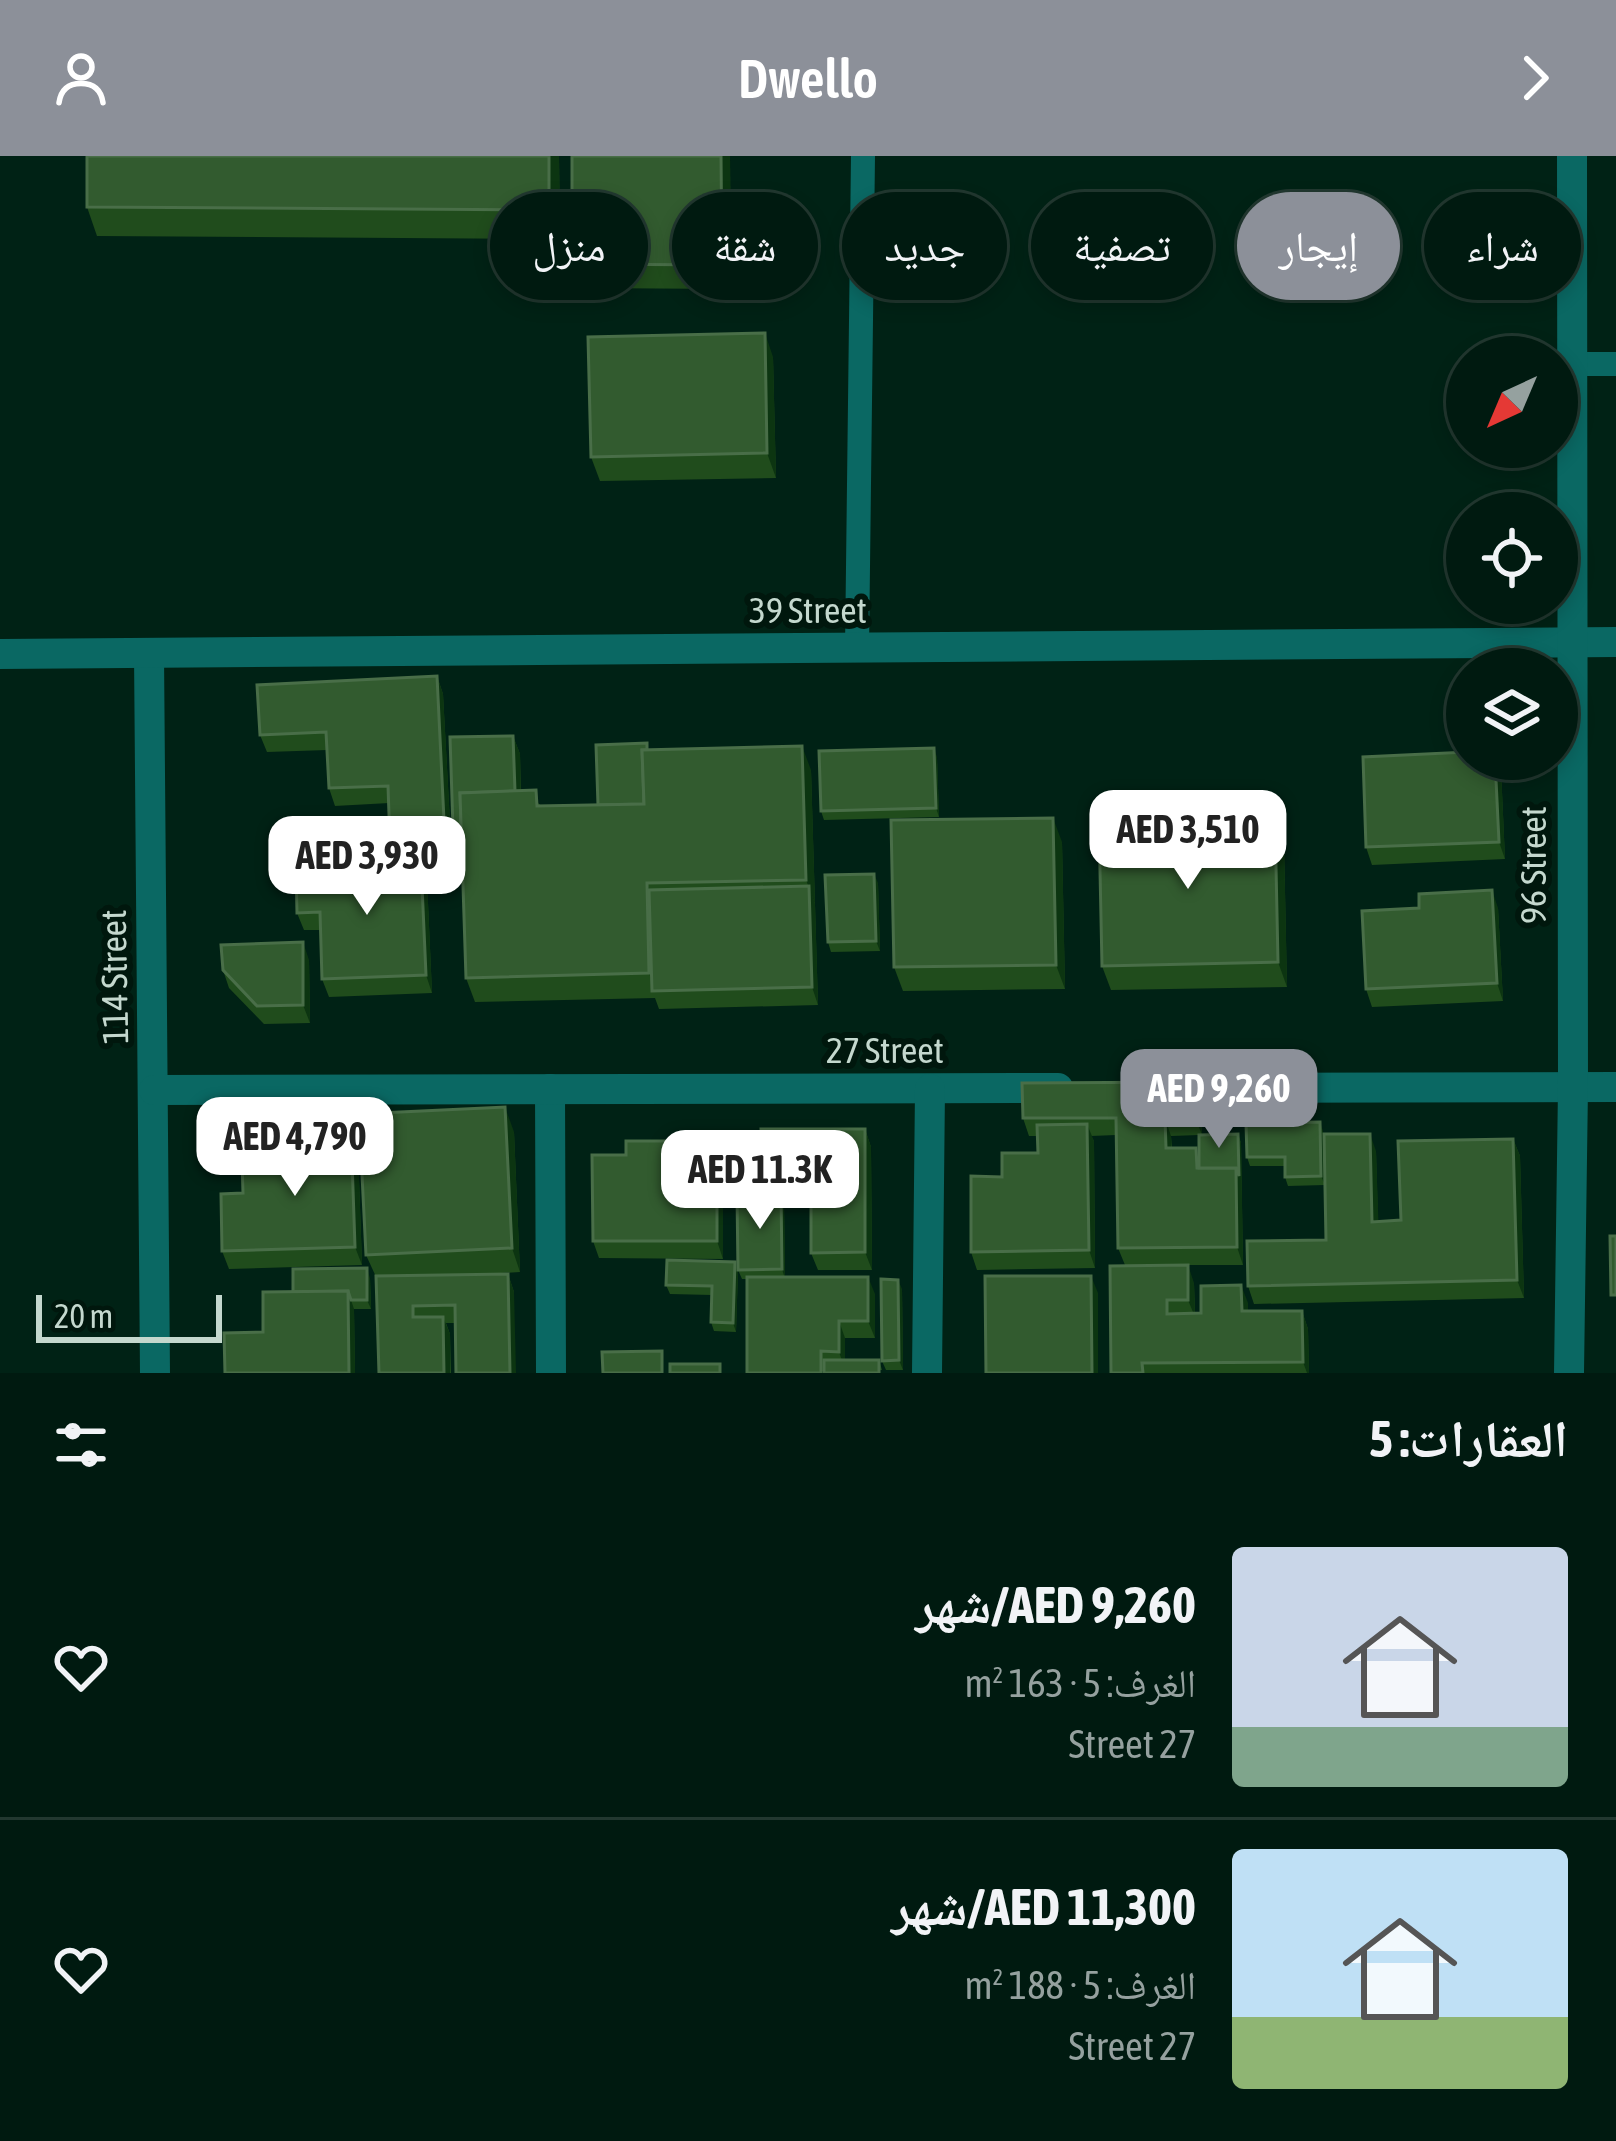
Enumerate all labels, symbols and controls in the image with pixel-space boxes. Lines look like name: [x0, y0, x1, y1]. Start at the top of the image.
icon: person: [48, 45, 114, 111]
icon: forward: [1502, 45, 1568, 111]
text: Dwello: [738, 48, 878, 109]
chip: منزل: [490, 192, 648, 300]
chip: شقة: [672, 192, 818, 300]
chip: جديد: [842, 192, 1007, 300]
chip: تصفية: [1031, 192, 1213, 300]
chip: إيجار: [1237, 192, 1400, 300]
chip: شراء: [1424, 192, 1581, 300]
north arrow: [1446, 336, 1578, 468]
map controls: [1446, 336, 1578, 780]
button: locate: [1446, 492, 1578, 624]
street label: 39 Street: [749, 589, 867, 631]
button: layers: [1446, 648, 1578, 780]
pin: AED 3,510: [1051, 790, 1325, 892]
street label: 96 Street: [1512, 806, 1554, 924]
text: AED 3,510: [1116, 807, 1260, 851]
pin: AED 3,930: [230, 816, 504, 918]
text: AED 3,930: [295, 833, 439, 877]
street label: 114 Street: [92, 909, 136, 1045]
street label: 27 Street: [826, 1029, 944, 1071]
pin: AED 9,260: [1082, 1049, 1356, 1151]
text: AED 9,260: [1147, 1066, 1291, 1110]
pin: AED 4,790: [158, 1097, 432, 1199]
text: AED 4,790: [223, 1114, 367, 1158]
pin: AED 11.3K: [623, 1130, 897, 1232]
text: AED 11.3K: [688, 1147, 832, 1191]
scale bar: [36, 1289, 222, 1342]
text: 20 m: [54, 1297, 113, 1335]
text: العقارات: 5: [1369, 1409, 1568, 1468]
icon: filters: [48, 1412, 114, 1478]
text: AED 9,260/شهر: [915, 1575, 1196, 1634]
icon: home: [1328, 1595, 1472, 1739]
icon: heart: [48, 1634, 114, 1700]
text: الغرف: 5 · 163 m²: [964, 1661, 1196, 1705]
text: 27 Street: [1068, 1722, 1196, 1766]
text: AED 11,300/شهر: [891, 1877, 1196, 1936]
icon: home: [1328, 1897, 1472, 2041]
icon: heart: [48, 1936, 114, 2002]
text: الغرف: 5 · 188 m²: [964, 1963, 1196, 2007]
text: 27 Street: [1068, 2024, 1196, 2068]

